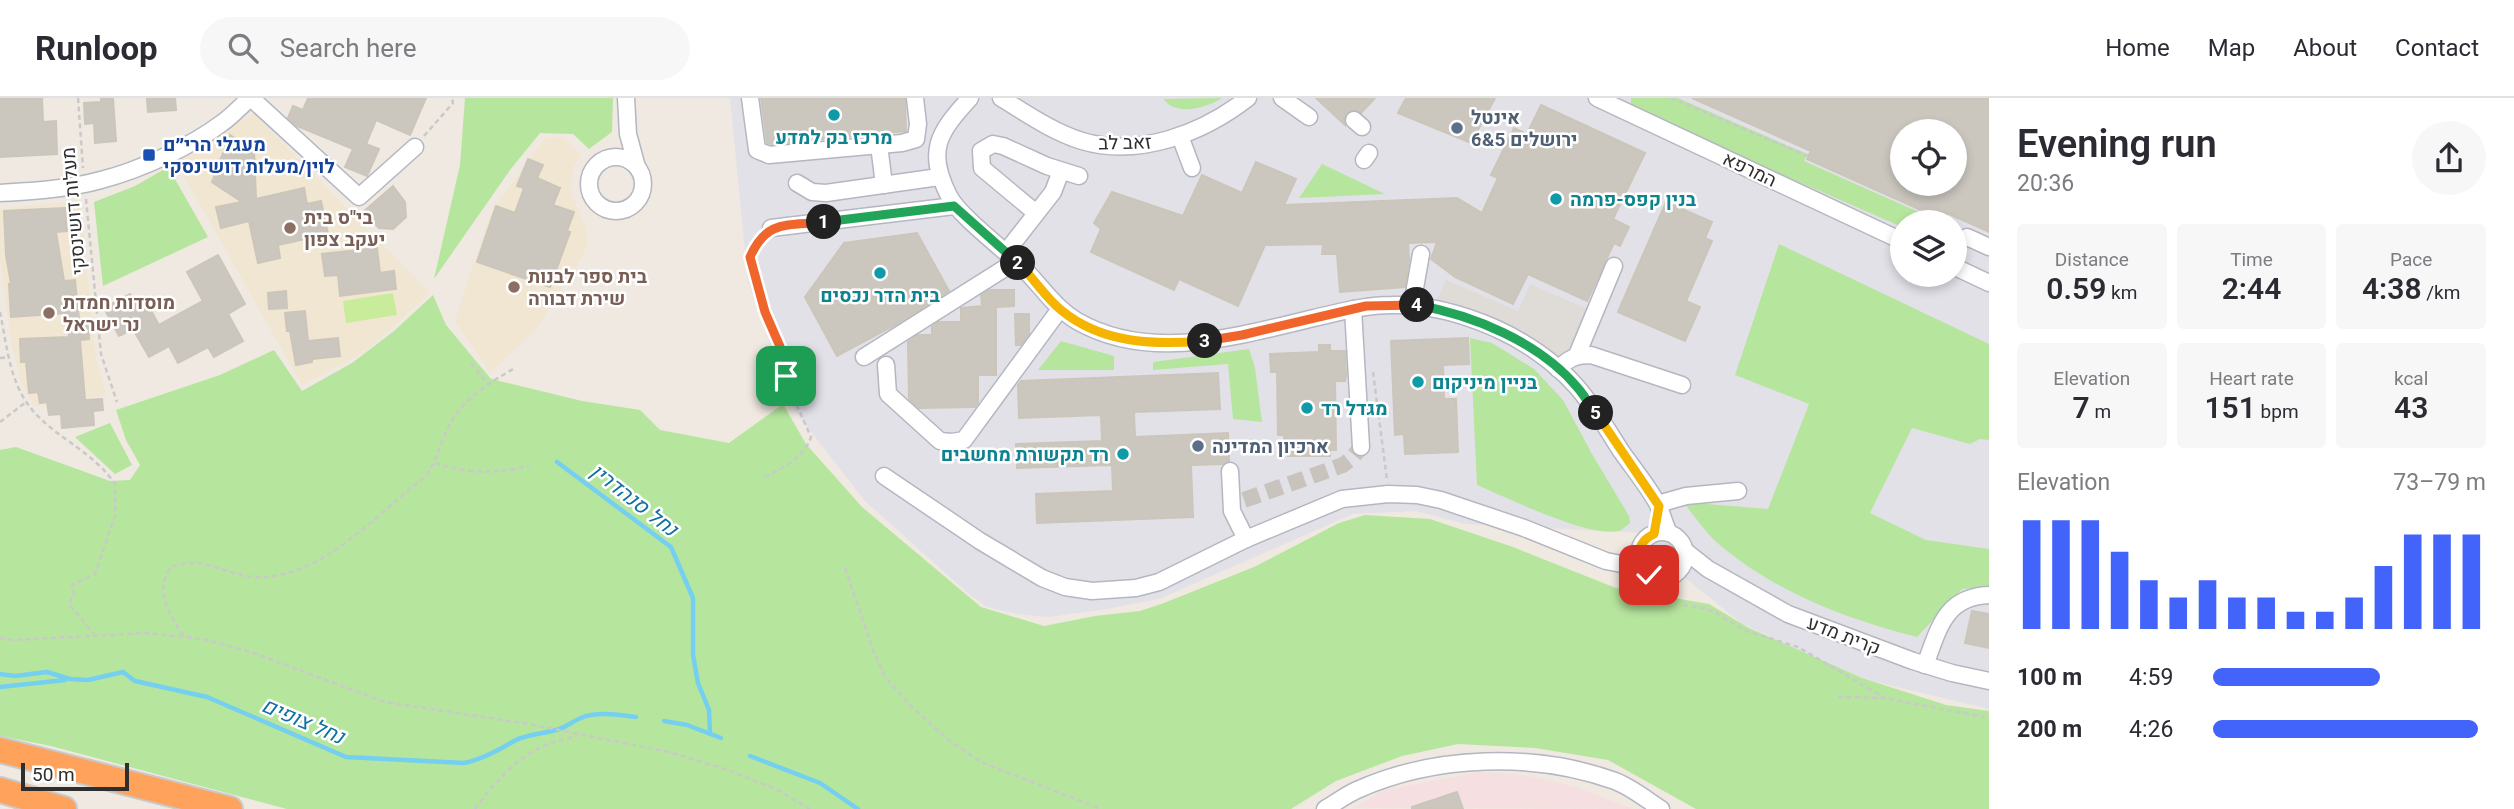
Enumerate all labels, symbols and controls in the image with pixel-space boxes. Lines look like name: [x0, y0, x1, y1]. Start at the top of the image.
search box: [200, 17, 690, 80]
text: Runloop: [35, 29, 158, 68]
icon: search: [224, 29, 262, 67]
text: Search here: [280, 33, 416, 63]
text: Home: [2105, 34, 2170, 62]
text: Map: [2208, 34, 2255, 62]
text: About: [2293, 34, 2357, 62]
text: Contact: [2395, 34, 2479, 62]
place label: אינטל ירושלים 5&6: [1471, 106, 1578, 151]
marker: מרכז בק למדע: [826, 107, 842, 123]
map controls: [1890, 119, 1967, 287]
button: locate: [1890, 119, 1967, 196]
marker: אינטל ירושלים 5&6: [1449, 120, 1465, 136]
button: share: [2412, 121, 2486, 195]
text: Evening run: [2017, 122, 2217, 166]
place label: מרכז בק למדע: [775, 126, 893, 149]
street label: זאב לב: [1098, 131, 1152, 154]
place label: מעגלי הרי״ם לוין/מעלות דושינסקי: [163, 133, 335, 178]
street label: מעלות דושינסקי: [56, 146, 91, 276]
marker: מעגלי הרי״ם לוין/מעלות דושינסקי: [141, 147, 157, 163]
street label: המרפא: [1719, 147, 1780, 192]
text: 20:36: [2017, 170, 2074, 197]
place label: בנין קפס-פרמה: [1570, 188, 1697, 211]
marker: בנין קפס-פרמה: [1548, 191, 1564, 207]
pin: 1: [806, 204, 842, 240]
place label: בי"ס בית יעקב צפון: [304, 206, 385, 251]
text: 1: [818, 210, 829, 233]
button: layers: [1890, 210, 1967, 287]
marker: בי"ס בית יעקב צפון: [282, 220, 298, 236]
pin: 2: [1000, 246, 1036, 280]
text: Distance: [2055, 248, 2129, 271]
text: Time: [2230, 248, 2273, 271]
text: Pace: [2390, 248, 2432, 271]
text: 2: [1012, 251, 1023, 274]
place label: בית ספר לבנות שירת דבורה: [528, 265, 648, 310]
marker: בית הדר נכסים: [872, 265, 888, 281]
text: 0.59: [2046, 271, 2106, 306]
text: 2:44: [2222, 271, 2281, 306]
text: 4:38: [2362, 271, 2422, 306]
marker: בית ספר לבנות שירת דבורה: [506, 279, 522, 295]
text: km: [2106, 281, 2137, 304]
text: /km: [2422, 281, 2460, 304]
place label: בית הדר נכסים: [820, 284, 940, 307]
pin: 4: [1400, 288, 1434, 322]
place label: מוסדות חמדת נר ישראל: [63, 291, 175, 336]
text: 4: [1411, 293, 1422, 316]
marker: מוסדות חמדת נר ישראל: [41, 305, 57, 321]
pin: 3: [1188, 324, 1222, 358]
text: 3: [1199, 329, 1210, 352]
pin: [756, 346, 816, 406]
icon: arrive: [767, 357, 805, 395]
text: Elevation: [2053, 367, 2130, 390]
text: Heart rate: [2209, 367, 2294, 390]
text: kcal: [2394, 367, 2428, 390]
place label: בניין מיניקום: [1432, 371, 1538, 394]
marker: בניין מיניקום: [1410, 374, 1426, 390]
text: 7: [2073, 390, 2090, 425]
text: 151: [2204, 390, 2256, 425]
text: 43: [2394, 390, 2428, 425]
pin: 5: [1578, 396, 1614, 430]
place label: מגדל רד: [1321, 397, 1388, 420]
marker: מגדל רד: [1299, 400, 1315, 416]
text: m: [2090, 400, 2111, 423]
text: bpm: [2256, 400, 2299, 423]
text: 5: [1590, 401, 1601, 424]
place label: ארכיון המדינה: [1212, 435, 1329, 458]
marker: ארכיון המדינה: [1190, 438, 1206, 454]
place label: רד תקשורת מחשבים: [941, 443, 1109, 466]
marker: רד תקשורת מחשבים: [1115, 446, 1131, 462]
water label: נחל סנהדרין: [586, 459, 683, 542]
text: Elevation: [2017, 469, 2110, 496]
text: 73–79 m: [2393, 469, 2486, 496]
pin: [1619, 545, 1679, 605]
icon: check: [1630, 556, 1668, 594]
street label: קרית מדע: [1804, 611, 1884, 660]
text: 100 m: [2017, 664, 2082, 691]
text: 4:59: [2129, 664, 2173, 691]
water label: נחל צופים: [258, 693, 349, 750]
text: 200 m: [2017, 716, 2082, 743]
text: 4:26: [2129, 716, 2173, 743]
scale bar: [21, 760, 130, 792]
text: 50 m: [32, 763, 75, 786]

